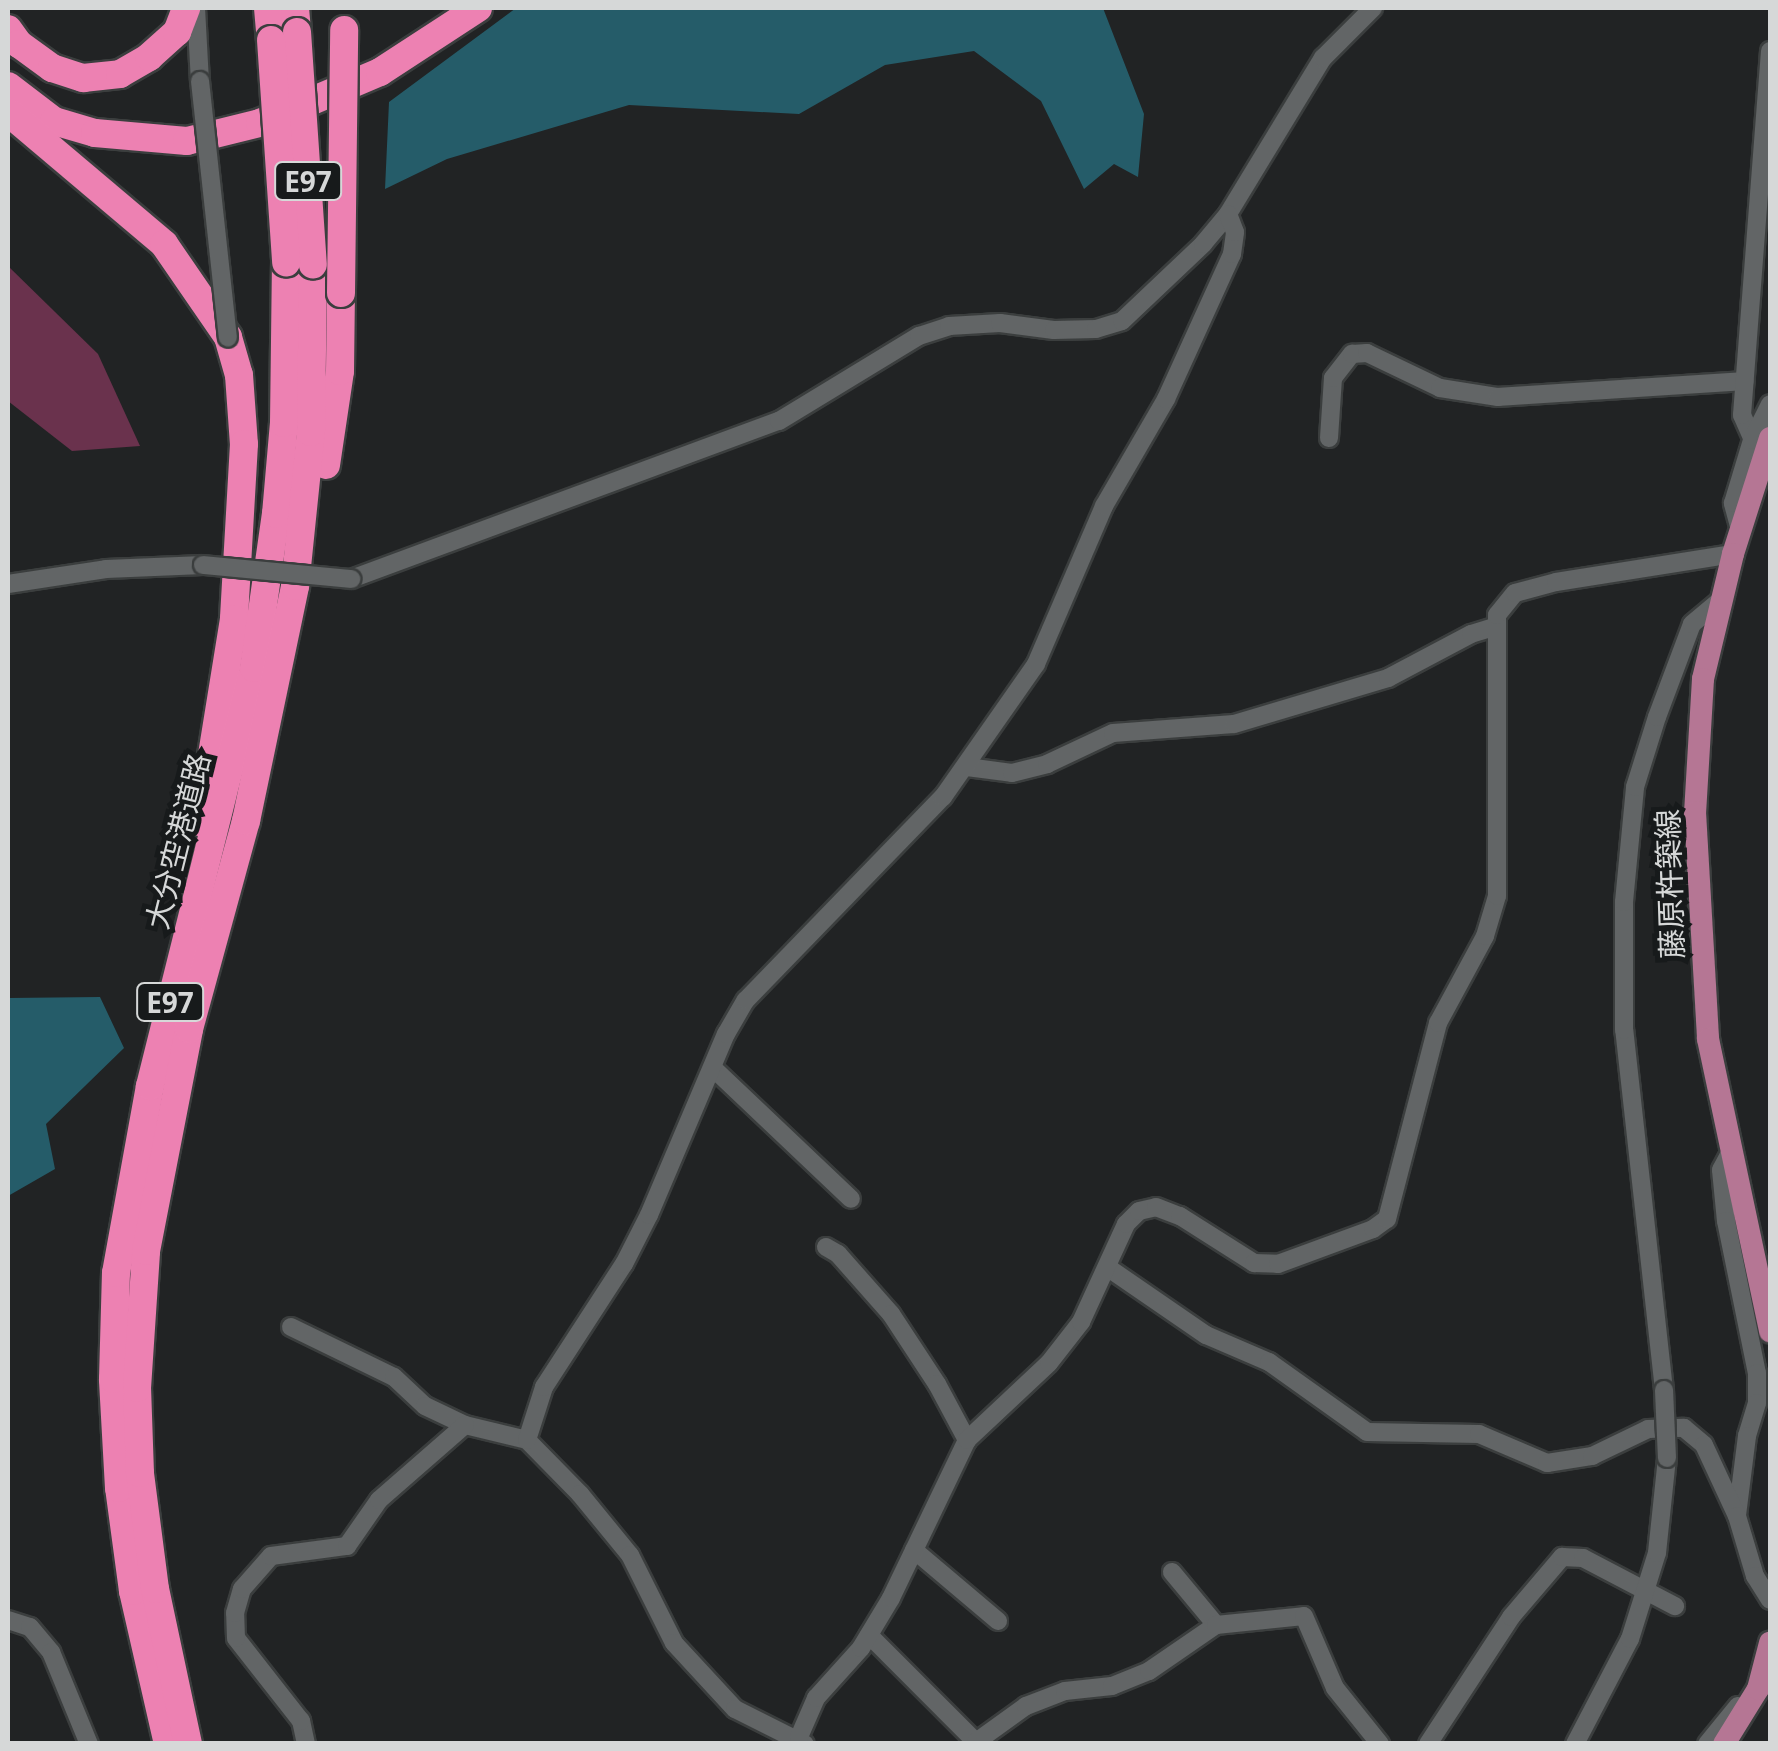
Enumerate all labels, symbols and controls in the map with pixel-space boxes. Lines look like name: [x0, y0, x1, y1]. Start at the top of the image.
road number: E97: [273, 158, 343, 204]
street label: 大分空港道路: [139, 749, 217, 933]
street label: 藤原杵築線: [1649, 808, 1691, 960]
road number: E97: [135, 979, 205, 1025]

